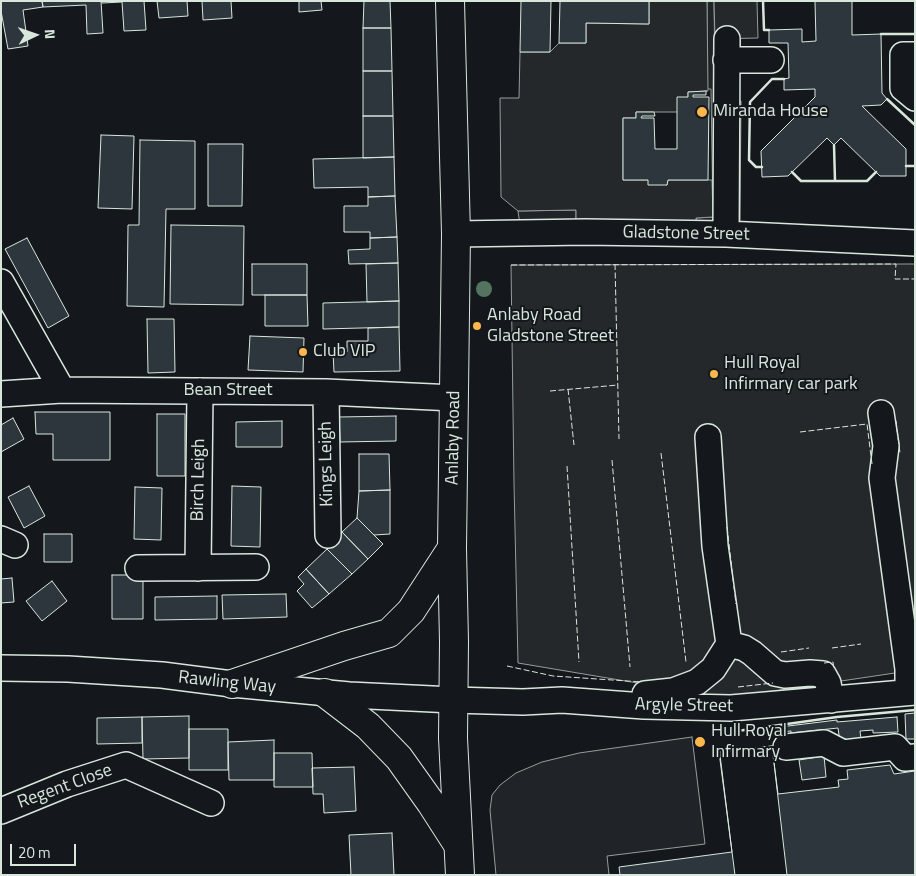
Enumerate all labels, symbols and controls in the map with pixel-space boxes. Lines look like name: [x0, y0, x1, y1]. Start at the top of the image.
north arrow: [10, 10, 60, 60]
text: N: [40, 29, 61, 40]
place label: Miranda House: [713, 101, 828, 123]
marker: Miranda House: [695, 105, 709, 119]
street label: Gladstone Street: [622, 222, 750, 246]
place label: Anlaby Road Gladstone Street: [487, 305, 614, 348]
marker: Anlaby Road Gladstone Street: [471, 320, 483, 332]
place label: Club VIP: [313, 341, 376, 363]
marker: Club VIP: [297, 346, 309, 358]
place label: Hull Royal Infirmary car park: [724, 353, 858, 396]
marker: Hull Royal Infirmary car park: [708, 368, 720, 380]
street label: Bean Street: [183, 380, 273, 402]
street label: Anlaby Road: [442, 391, 466, 485]
street label: Kings Leigh: [315, 421, 339, 507]
street label: Birch Leigh: [187, 438, 211, 522]
street label: Rawling Way: [177, 667, 277, 699]
street label: Argyle Street: [635, 694, 733, 718]
place label: Hull Royal Infirmary: [711, 721, 787, 764]
marker: Hull Royal Infirmary: [693, 735, 707, 749]
street label: Regent Close: [15, 760, 115, 814]
scale bar: [12, 834, 79, 866]
text: 20 m: [18, 841, 51, 864]

